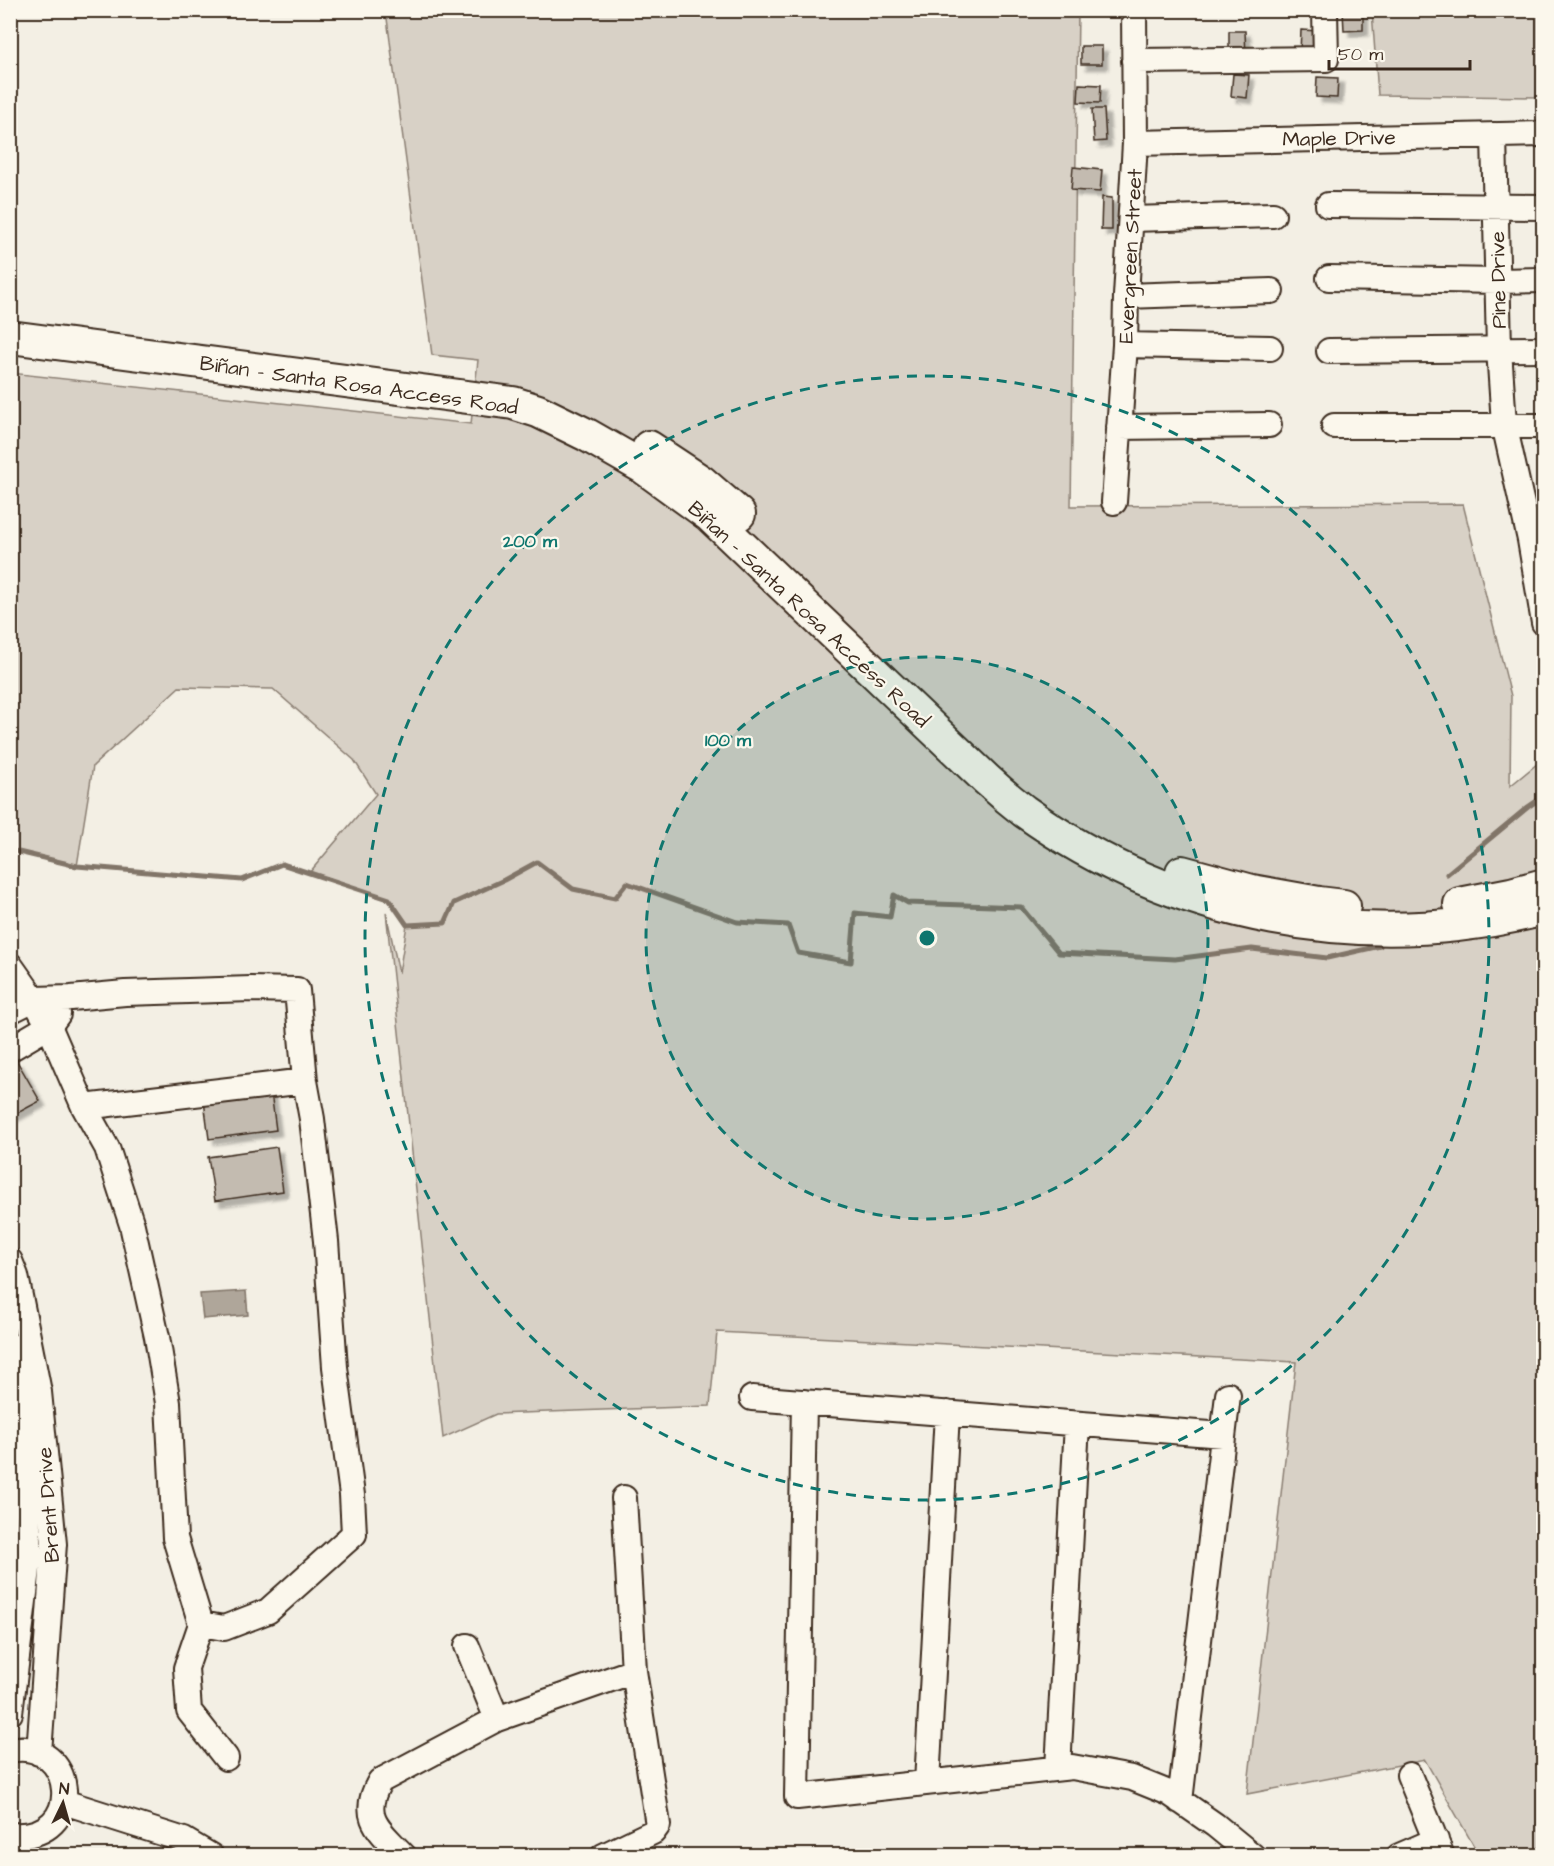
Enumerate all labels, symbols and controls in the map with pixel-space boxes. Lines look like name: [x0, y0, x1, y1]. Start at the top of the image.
scale bar: [1329, 33, 1470, 71]
text: 50 m: [1338, 42, 1383, 67]
street label: Maple Drive: [1282, 123, 1396, 155]
street label: Evergreen Street: [1111, 167, 1152, 344]
street label: Pine Drive: [1483, 231, 1514, 329]
street label: Biñan - Santa Rosa Access Road: [198, 349, 520, 422]
street label: Biñan - Santa Rosa Access Road: [681, 494, 936, 735]
text: 200 m: [502, 529, 558, 554]
text: 100 m: [705, 728, 752, 753]
centre of rings: [917, 928, 937, 948]
street label: Brent Drive: [30, 1446, 67, 1564]
north arrow: [33, 1773, 93, 1833]
text: N: [58, 1778, 70, 1800]

